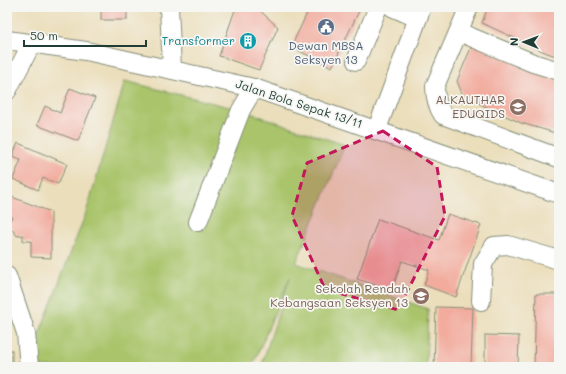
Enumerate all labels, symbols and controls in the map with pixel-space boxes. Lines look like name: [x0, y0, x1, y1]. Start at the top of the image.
public building icon: Dewan MBSA Seksyen 13: [316, 17, 336, 37]
scale bar: [24, 22, 146, 48]
north arrow: [504, 22, 544, 62]
text: 50 m: [30, 27, 58, 43]
building icon: Transformer: [238, 31, 258, 51]
place label: Transformer: [162, 32, 235, 48]
place label: Dewan MBSA Seksyen 13: [288, 37, 364, 67]
text: N: [506, 38, 521, 46]
street label: Jalan Bola Sepak 13/11: [234, 75, 365, 131]
place label: ALKAUTHAR EDUQIDS: [436, 91, 505, 121]
school or university icon: ALKAUTHAR EDUQIDS: [508, 97, 528, 117]
place label: Sekolah Rendah Kebangsaan Seksyen 13: [270, 280, 408, 310]
school or university icon: Sekolah Rendah Kebangsaan Seksyen 13: [411, 286, 431, 306]

